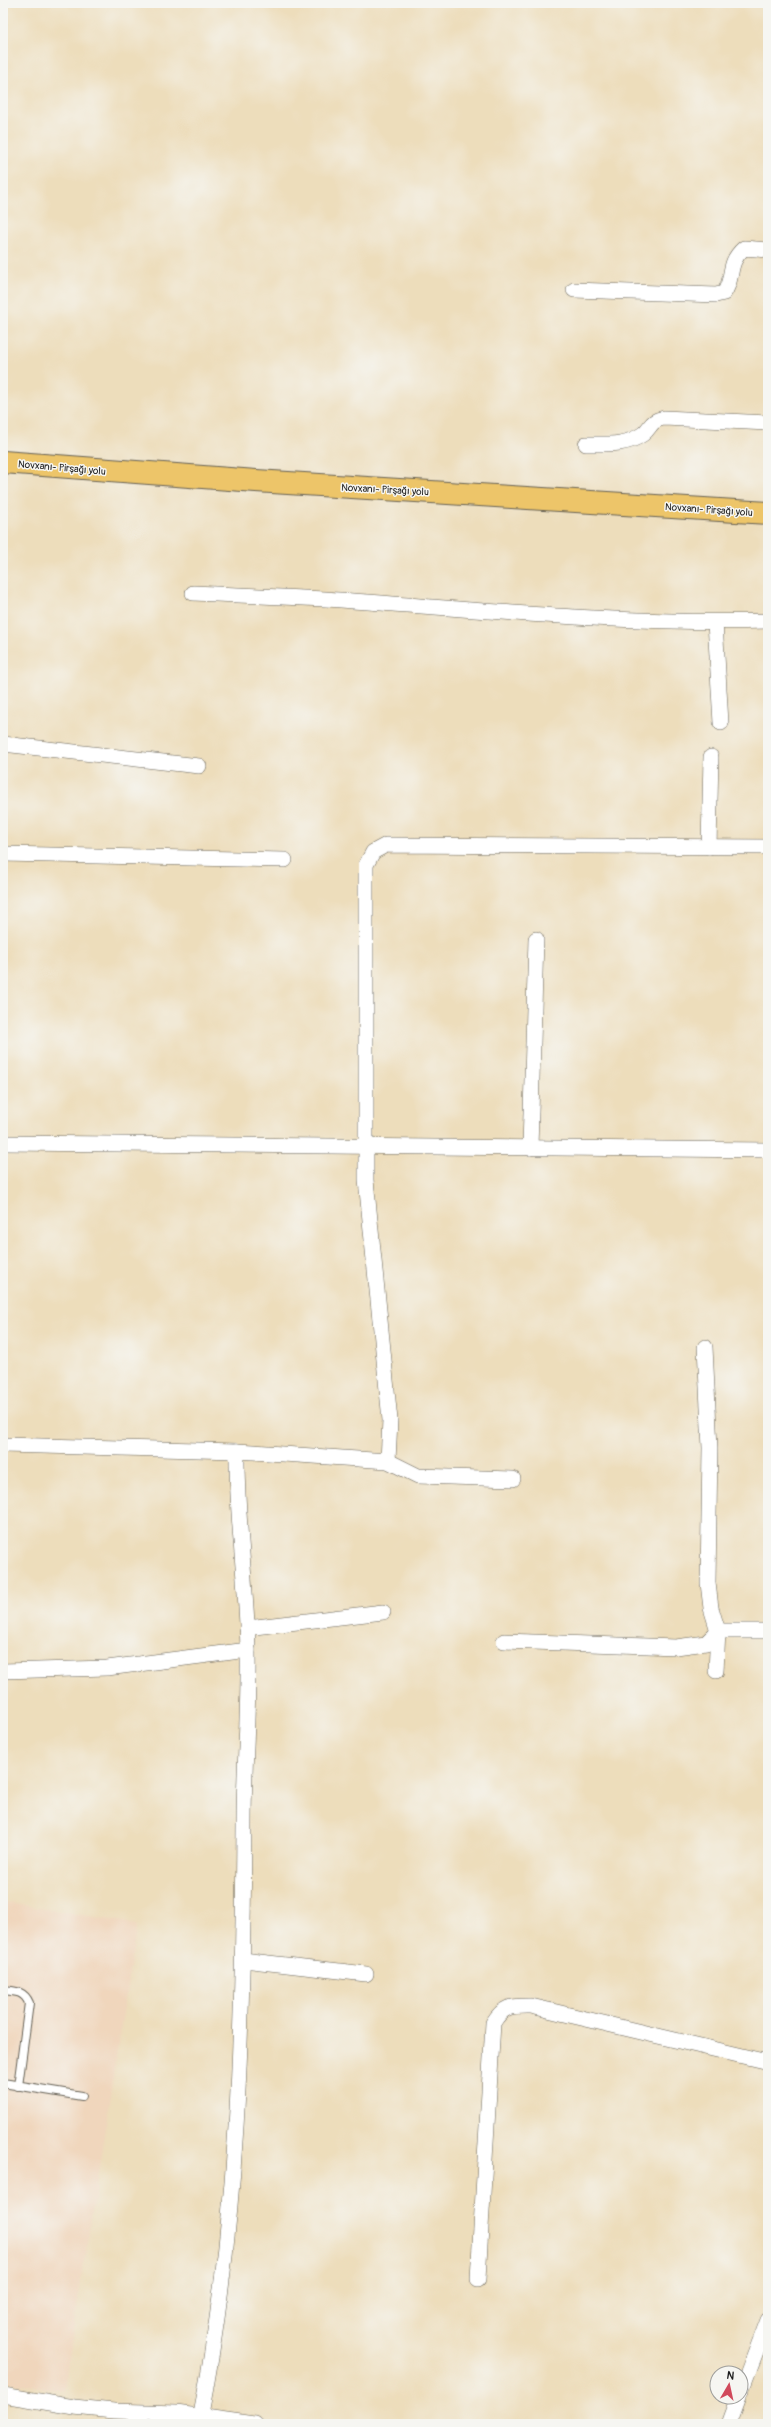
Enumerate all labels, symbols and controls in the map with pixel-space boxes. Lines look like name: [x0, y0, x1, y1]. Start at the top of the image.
street label: Novxanı- Pirşağı yolu: [18, 458, 106, 478]
street label: Novxanı- Pirşağı yolu: [341, 482, 429, 498]
street label: Novxanı- Pirşağı yolu: [665, 501, 753, 519]
north arrow: [709, 2365, 749, 2405]
text: N: [726, 2369, 736, 2383]

